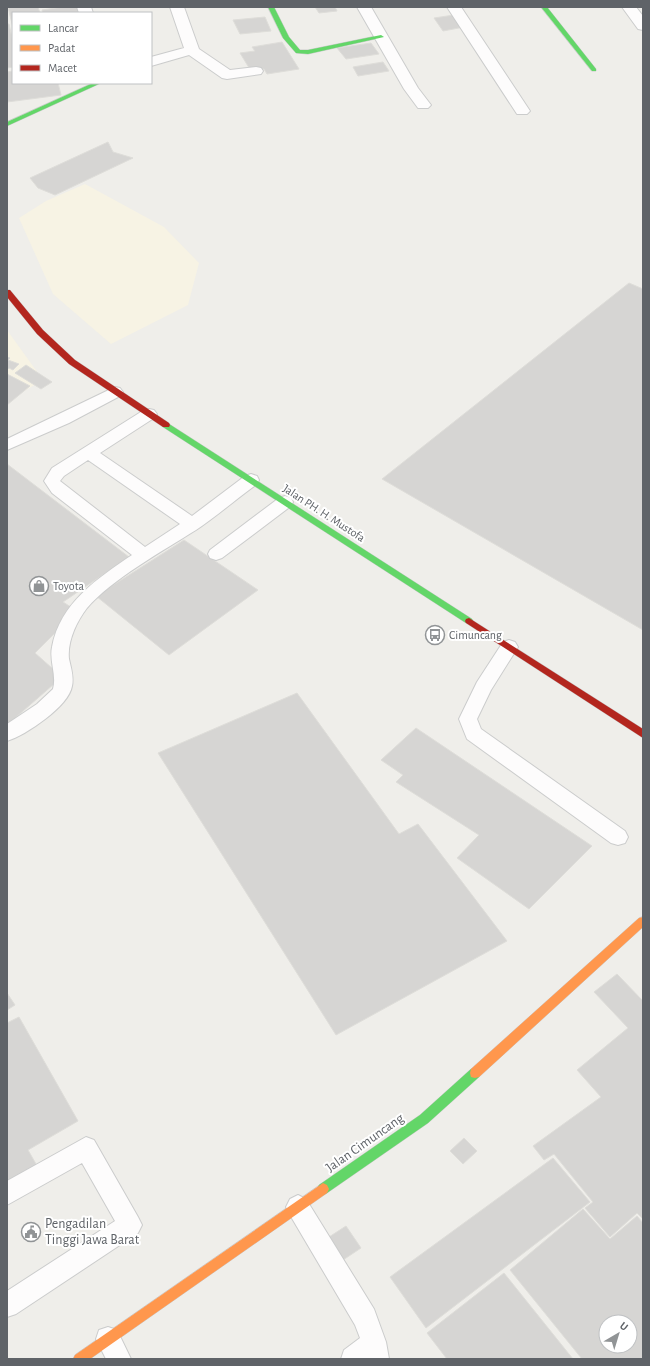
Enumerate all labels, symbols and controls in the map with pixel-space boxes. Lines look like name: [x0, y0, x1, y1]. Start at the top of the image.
legend: [12, 12, 152, 84]
text: Lancar: [48, 22, 79, 34]
text: Padat: [48, 42, 75, 54]
text: Macet: [48, 62, 77, 74]
street label: Jalan PH. H. Mustofa: [281, 482, 368, 544]
shop icon: Toyota: [28, 575, 50, 597]
place label: Toyota: [53, 580, 84, 593]
bus stop icon: Cimuncang: [424, 624, 446, 646]
place label: Cimuncang: [449, 629, 502, 641]
street label: Jalan Cimuncang: [323, 1111, 407, 1175]
place label: Pengadilan Tinggi Jawa Barat: [45, 1217, 140, 1247]
public building icon: Pengadilan Tinggi Jawa Barat: [20, 1221, 42, 1243]
north arrow: [598, 1314, 638, 1354]
text: U: [618, 1320, 630, 1333]

